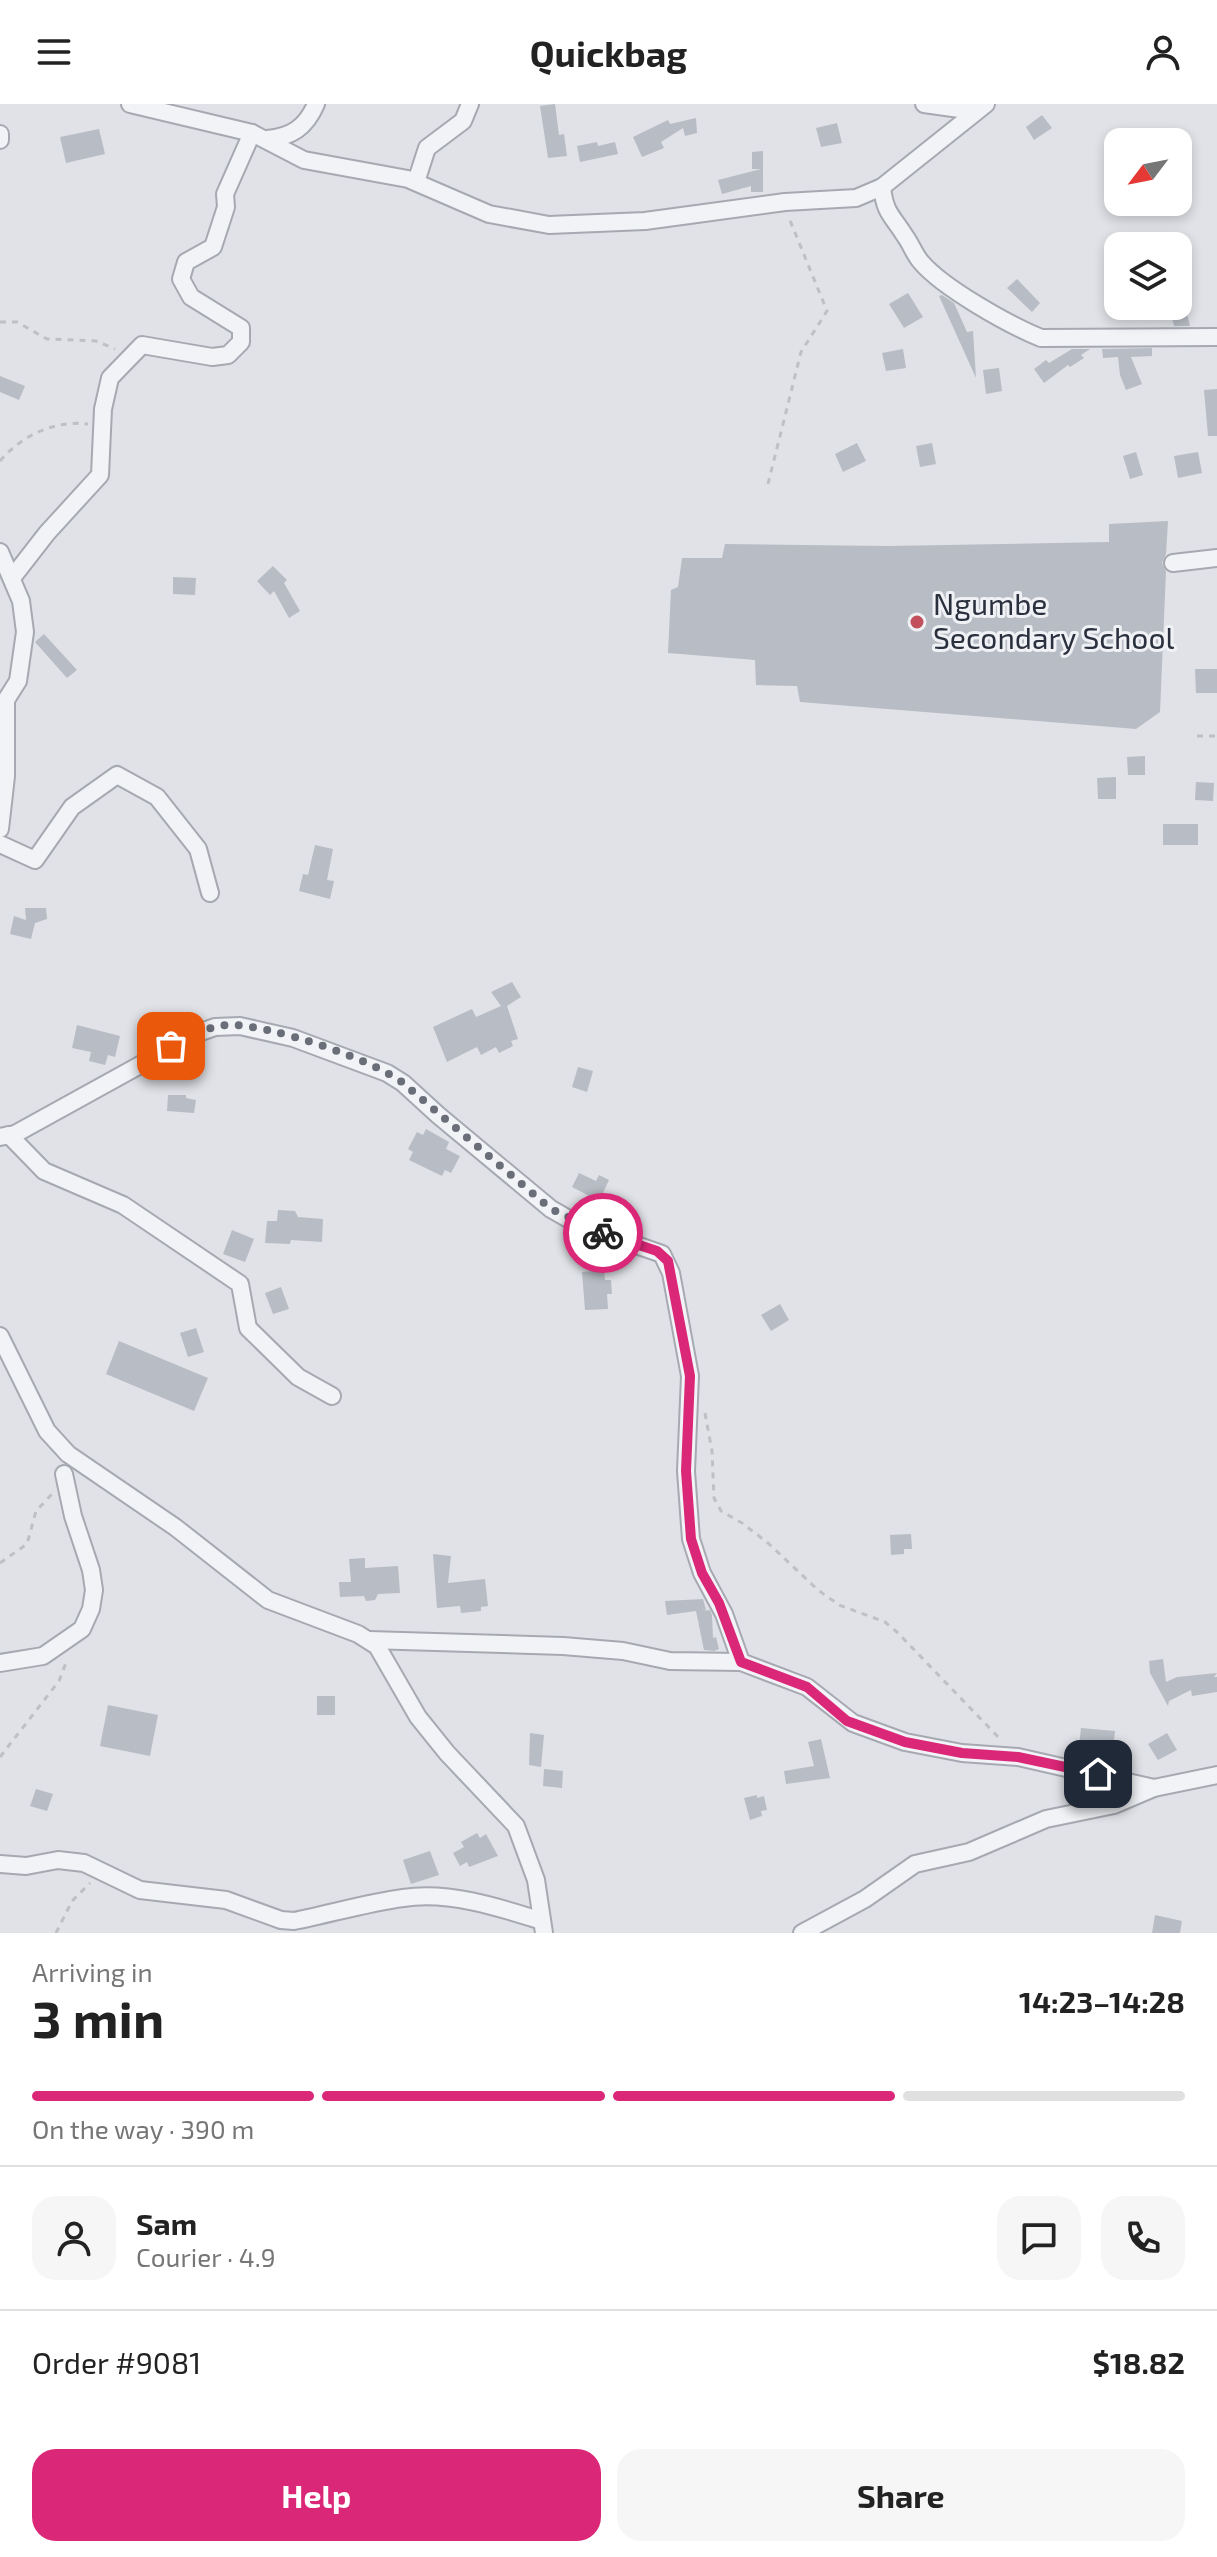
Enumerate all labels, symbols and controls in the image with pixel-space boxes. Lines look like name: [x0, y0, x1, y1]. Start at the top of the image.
icon: menu: [32, 30, 76, 74]
icon: person: [1141, 30, 1185, 74]
text: Quickbag: [530, 31, 687, 74]
north arrow: [1104, 128, 1192, 216]
map controls: [1104, 128, 1192, 320]
button: layers: [1104, 232, 1192, 320]
place label: Ngumbe Secondary School: [933, 585, 1174, 655]
marker: Ngumbe Secondary School: [908, 613, 926, 631]
pin: [137, 1012, 205, 1080]
icon: bag: [149, 1024, 193, 1068]
courier: [563, 1193, 643, 1273]
icon: bike: [581, 1211, 625, 1255]
pin: [1064, 1740, 1132, 1808]
icon: home: [1076, 1752, 1120, 1796]
text: Arriving in: [32, 1956, 153, 1987]
text: 14:23–14:28: [1019, 1983, 1185, 2019]
text: 3 min: [32, 1986, 164, 2048]
text: On the way · 390 m: [32, 2113, 254, 2144]
button: person: [32, 2196, 116, 2280]
button: chat: [997, 2196, 1081, 2280]
button: phone: [1101, 2196, 1185, 2280]
text: Sam: [136, 2205, 197, 2241]
text: Courier · 4.9: [136, 2241, 276, 2272]
text: Order #9081: [32, 2344, 201, 2380]
text: $18.82: [1093, 2344, 1185, 2380]
button: Help: [32, 2449, 601, 2541]
button: Share: [617, 2449, 1185, 2541]

